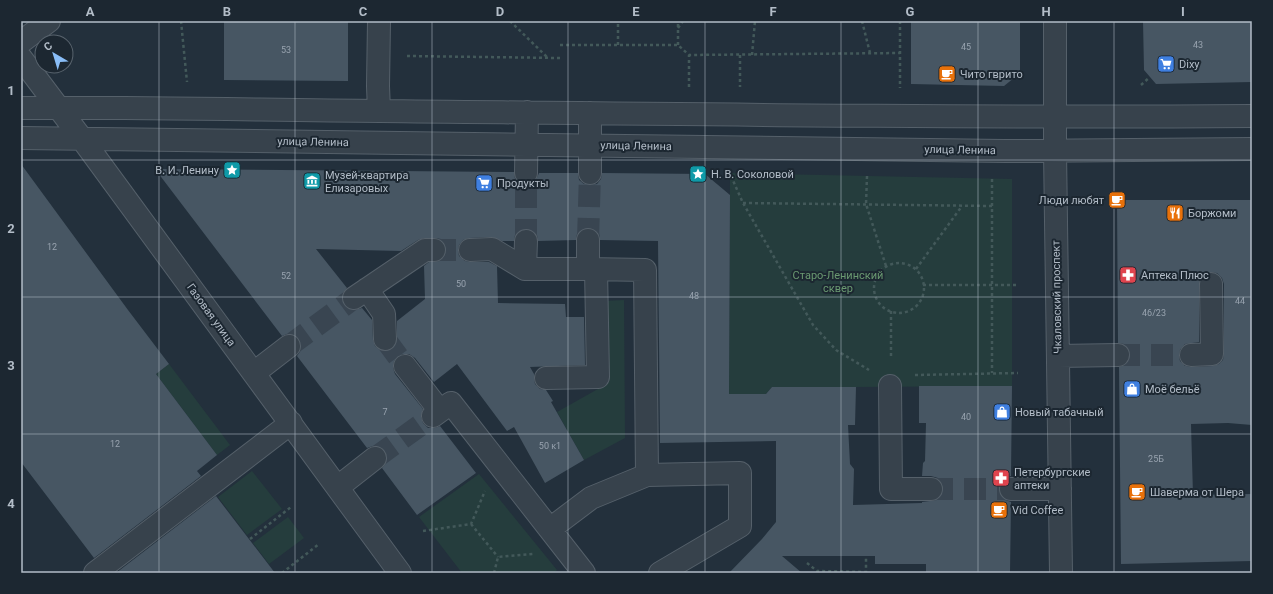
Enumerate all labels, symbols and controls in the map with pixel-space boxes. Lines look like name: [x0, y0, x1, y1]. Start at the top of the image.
text: A: [86, 4, 95, 19]
text: B: [223, 4, 231, 19]
text: C: [359, 4, 368, 19]
text: D: [496, 4, 504, 19]
text: E: [632, 4, 640, 19]
text: F: [769, 4, 777, 19]
text: G: [906, 4, 915, 19]
text: H: [1041, 4, 1051, 19]
text: I: [1181, 4, 1185, 19]
north arrow: [34, 34, 74, 74]
text: С: [41, 39, 55, 54]
house number: 43: [1193, 40, 1203, 50]
house number: 45: [961, 42, 971, 52]
house number: 53: [281, 45, 291, 55]
supermarket icon: Dixy: [1156, 54, 1176, 74]
place label: Dixy: [1179, 58, 1200, 71]
cafe icon: Чито гврито: [937, 64, 957, 84]
place label: Чито гврито: [960, 68, 1023, 81]
text: 1: [7, 83, 15, 98]
street label: улица Ленина: [277, 135, 349, 149]
street label: улица Ленина: [600, 139, 672, 153]
street label: улица Ленина: [924, 143, 996, 157]
place icon: В. И. Ленину: [222, 160, 242, 180]
place label: В. И. Ленину: [155, 164, 220, 177]
place icon: Н. В. Соколовой: [688, 164, 708, 184]
place label: Н. В. Соколовой: [711, 168, 794, 181]
place label: Музей-квартира Елизаровых: [325, 169, 408, 195]
museum icon: Музей-квартира Елизаровых: [302, 171, 322, 191]
supermarket icon: Продукты: [474, 173, 494, 193]
place label: Продукты: [497, 177, 549, 190]
cafe icon: Люди любят: [1107, 190, 1127, 210]
place label: Люди любят: [1039, 194, 1105, 207]
restaurant icon: Боржоми: [1165, 203, 1185, 223]
place label: Боржоми: [1188, 207, 1236, 220]
text: 2: [7, 221, 15, 236]
street label: Чкаловский проспект: [1049, 239, 1064, 354]
house number: 12: [47, 242, 57, 252]
pharmacy icon: Аптека Плюс: [1118, 265, 1138, 285]
park label: Старо-Ленинский сквер: [793, 269, 883, 295]
place label: Аптека Плюс: [1141, 269, 1209, 282]
house number: 52: [281, 271, 291, 281]
house number: 50: [456, 279, 466, 289]
street label: Газовая улица: [184, 281, 238, 349]
house number: 48: [689, 291, 699, 301]
house number: 44: [1235, 296, 1245, 306]
house number: 46/23: [1142, 308, 1166, 318]
text: 3: [7, 358, 15, 373]
shop icon: Моё бельё: [1122, 379, 1142, 399]
place label: Моё бельё: [1145, 383, 1200, 396]
shop icon: Новый табачный: [992, 402, 1012, 422]
place label: Новый табачный: [1015, 406, 1104, 419]
house number: 7: [382, 407, 388, 417]
house number: 40: [961, 412, 971, 422]
house number: 12: [110, 439, 120, 449]
house number: 50 к1: [539, 441, 561, 451]
house number: 25Б: [1148, 454, 1164, 464]
place label: Петербургские аптеки: [1014, 466, 1091, 492]
pharmacy icon: Петербургские аптеки: [991, 468, 1011, 488]
cafe icon: Шаверма от Шера: [1127, 482, 1147, 502]
place label: Шаверма от Шера: [1150, 486, 1244, 499]
text: 4: [7, 496, 15, 511]
cafe icon: Vid Coffee: [989, 500, 1009, 520]
place label: Vid Coffee: [1012, 504, 1063, 517]

